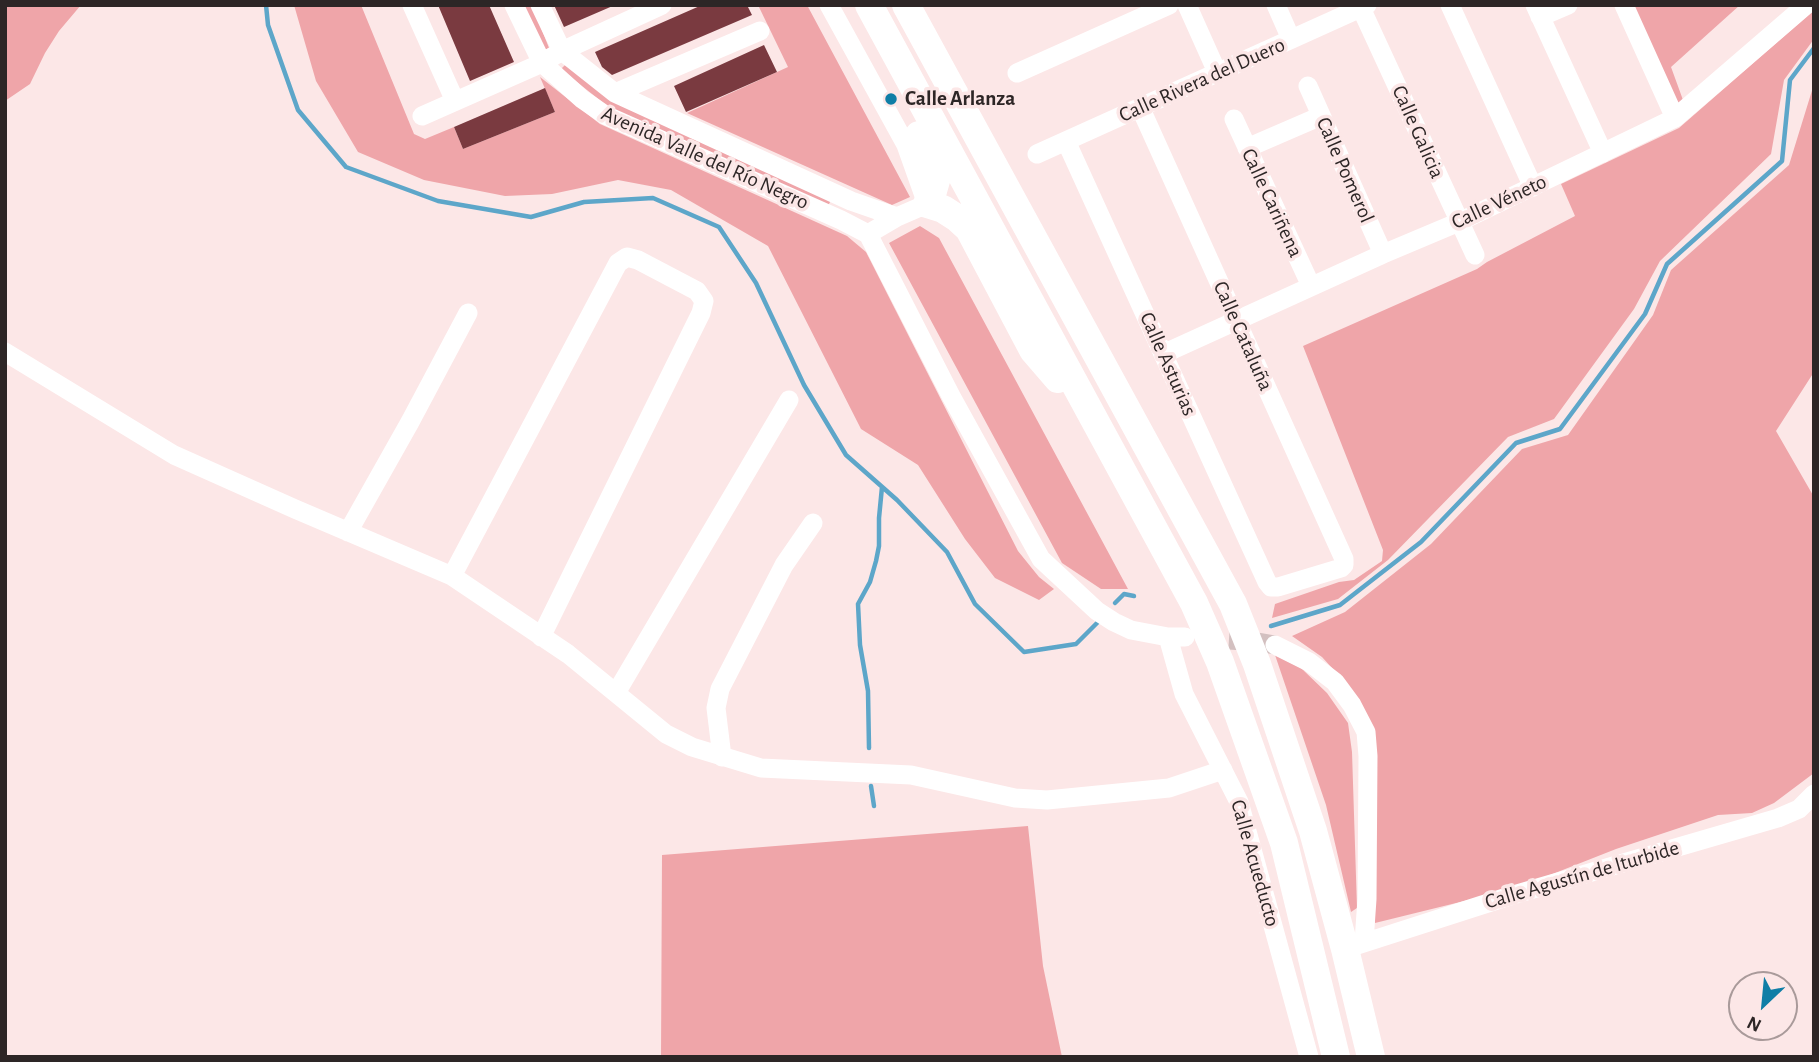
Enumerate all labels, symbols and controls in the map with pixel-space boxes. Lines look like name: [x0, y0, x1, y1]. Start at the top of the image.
street label: Calle Rivera del Duero: [1115, 32, 1289, 128]
street label: Calle Galicia: [1386, 81, 1450, 183]
place label: Calle Arlanza: [905, 86, 1015, 112]
marker: Calle Arlanza: [883, 91, 899, 107]
street label: Avenida Valle del Río Negro: [597, 101, 813, 215]
street label: Calle Pomerol: [1311, 113, 1379, 227]
street label: Calle Cariñena: [1236, 144, 1308, 262]
street label: Calle Véneto: [1447, 169, 1551, 235]
street label: Calle Cataluña: [1208, 277, 1278, 395]
street label: Calle Asturias: [1134, 308, 1202, 420]
street label: Calle Acueducto: [1225, 797, 1285, 929]
street label: Calle Agustín de Iturbide: [1482, 835, 1682, 915]
north arrow: [1728, 971, 1798, 1041]
text: N: [1744, 1012, 1765, 1035]

